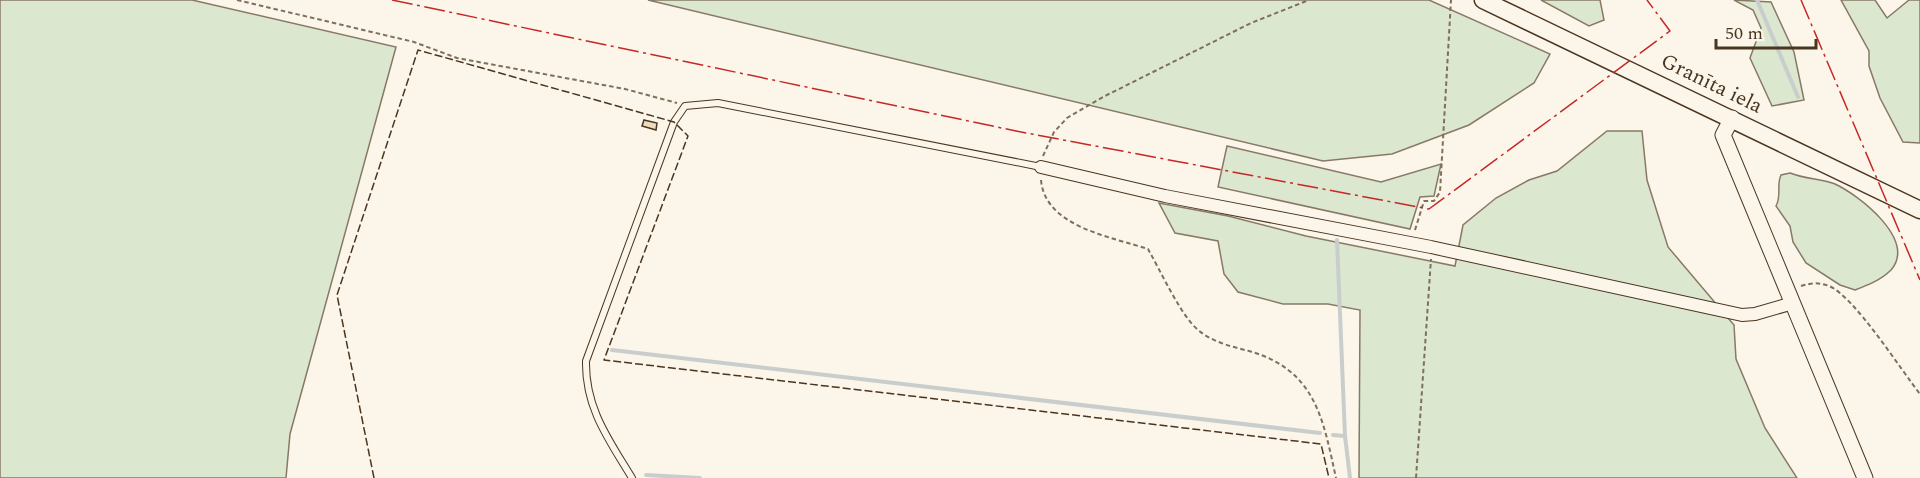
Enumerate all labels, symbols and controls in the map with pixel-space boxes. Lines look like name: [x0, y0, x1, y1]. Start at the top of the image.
scale bar: [1716, 12, 1816, 50]
text: 50 m: [1725, 20, 1763, 47]
street label: Granīta iela: [1655, 45, 1769, 123]

